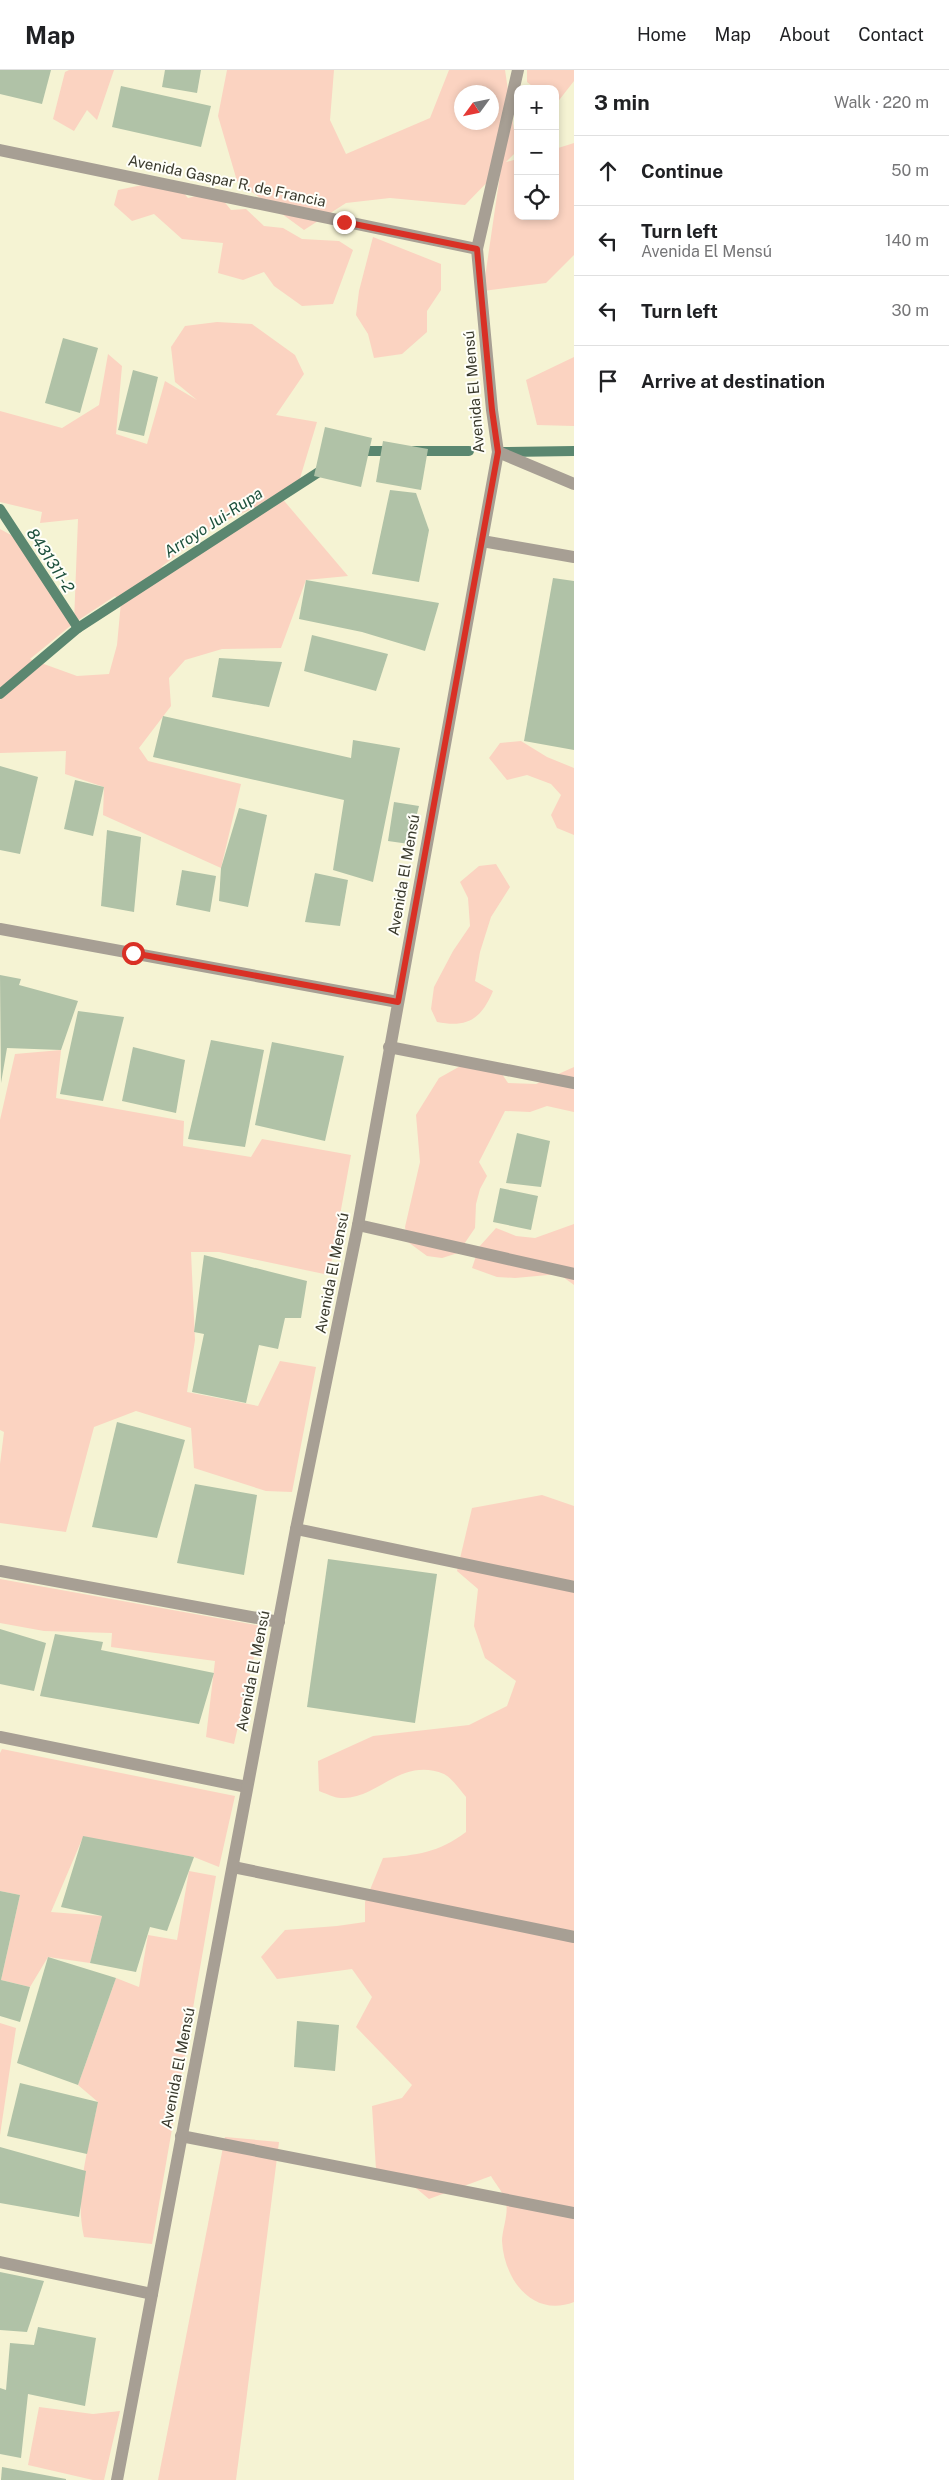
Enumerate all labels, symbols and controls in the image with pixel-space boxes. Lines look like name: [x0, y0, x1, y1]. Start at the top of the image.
text: Map: [25, 21, 75, 49]
text: Home: [637, 24, 687, 45]
text: Map: [715, 24, 751, 45]
text: About: [779, 24, 830, 45]
text: Contact: [858, 24, 924, 45]
north arrow: [454, 85, 499, 130]
map controls: [514, 85, 559, 220]
button: +: [514, 85, 559, 130]
text: 3 min: [594, 90, 650, 115]
text: Walk · 220 m: [834, 93, 929, 112]
button: −: [514, 130, 559, 175]
street label: Avenida Gaspar R. de Francia: [127, 151, 328, 210]
icon: ahead: [594, 157, 622, 185]
text: Continue: [641, 160, 723, 182]
text: 50 m: [891, 161, 929, 180]
button: locate: [514, 175, 559, 220]
route end: [333, 211, 356, 234]
text: Turn left: [641, 220, 718, 242]
icon: left: [594, 227, 622, 255]
text: 140 m: [885, 231, 929, 250]
text: Avenida El Mensú: [641, 242, 772, 261]
icon: left: [594, 297, 622, 325]
text: Turn left: [641, 300, 718, 322]
text: 30 m: [892, 301, 929, 320]
street label: Avenida El Mensú: [460, 330, 487, 454]
icon: arrive: [594, 367, 622, 395]
text: Arrive at destination: [641, 370, 825, 392]
water label: Arroyo Jui-Rupa: [160, 483, 266, 561]
water label: 8431311-2: [23, 524, 79, 597]
street label: Avenida El Mensú: [384, 813, 423, 937]
route start: [122, 942, 145, 965]
street label: Avenida El Mensú: [311, 1211, 352, 1335]
street label: Avenida El Mensú: [232, 1609, 273, 1733]
street label: Avenida El Mensú: [157, 2006, 198, 2130]

